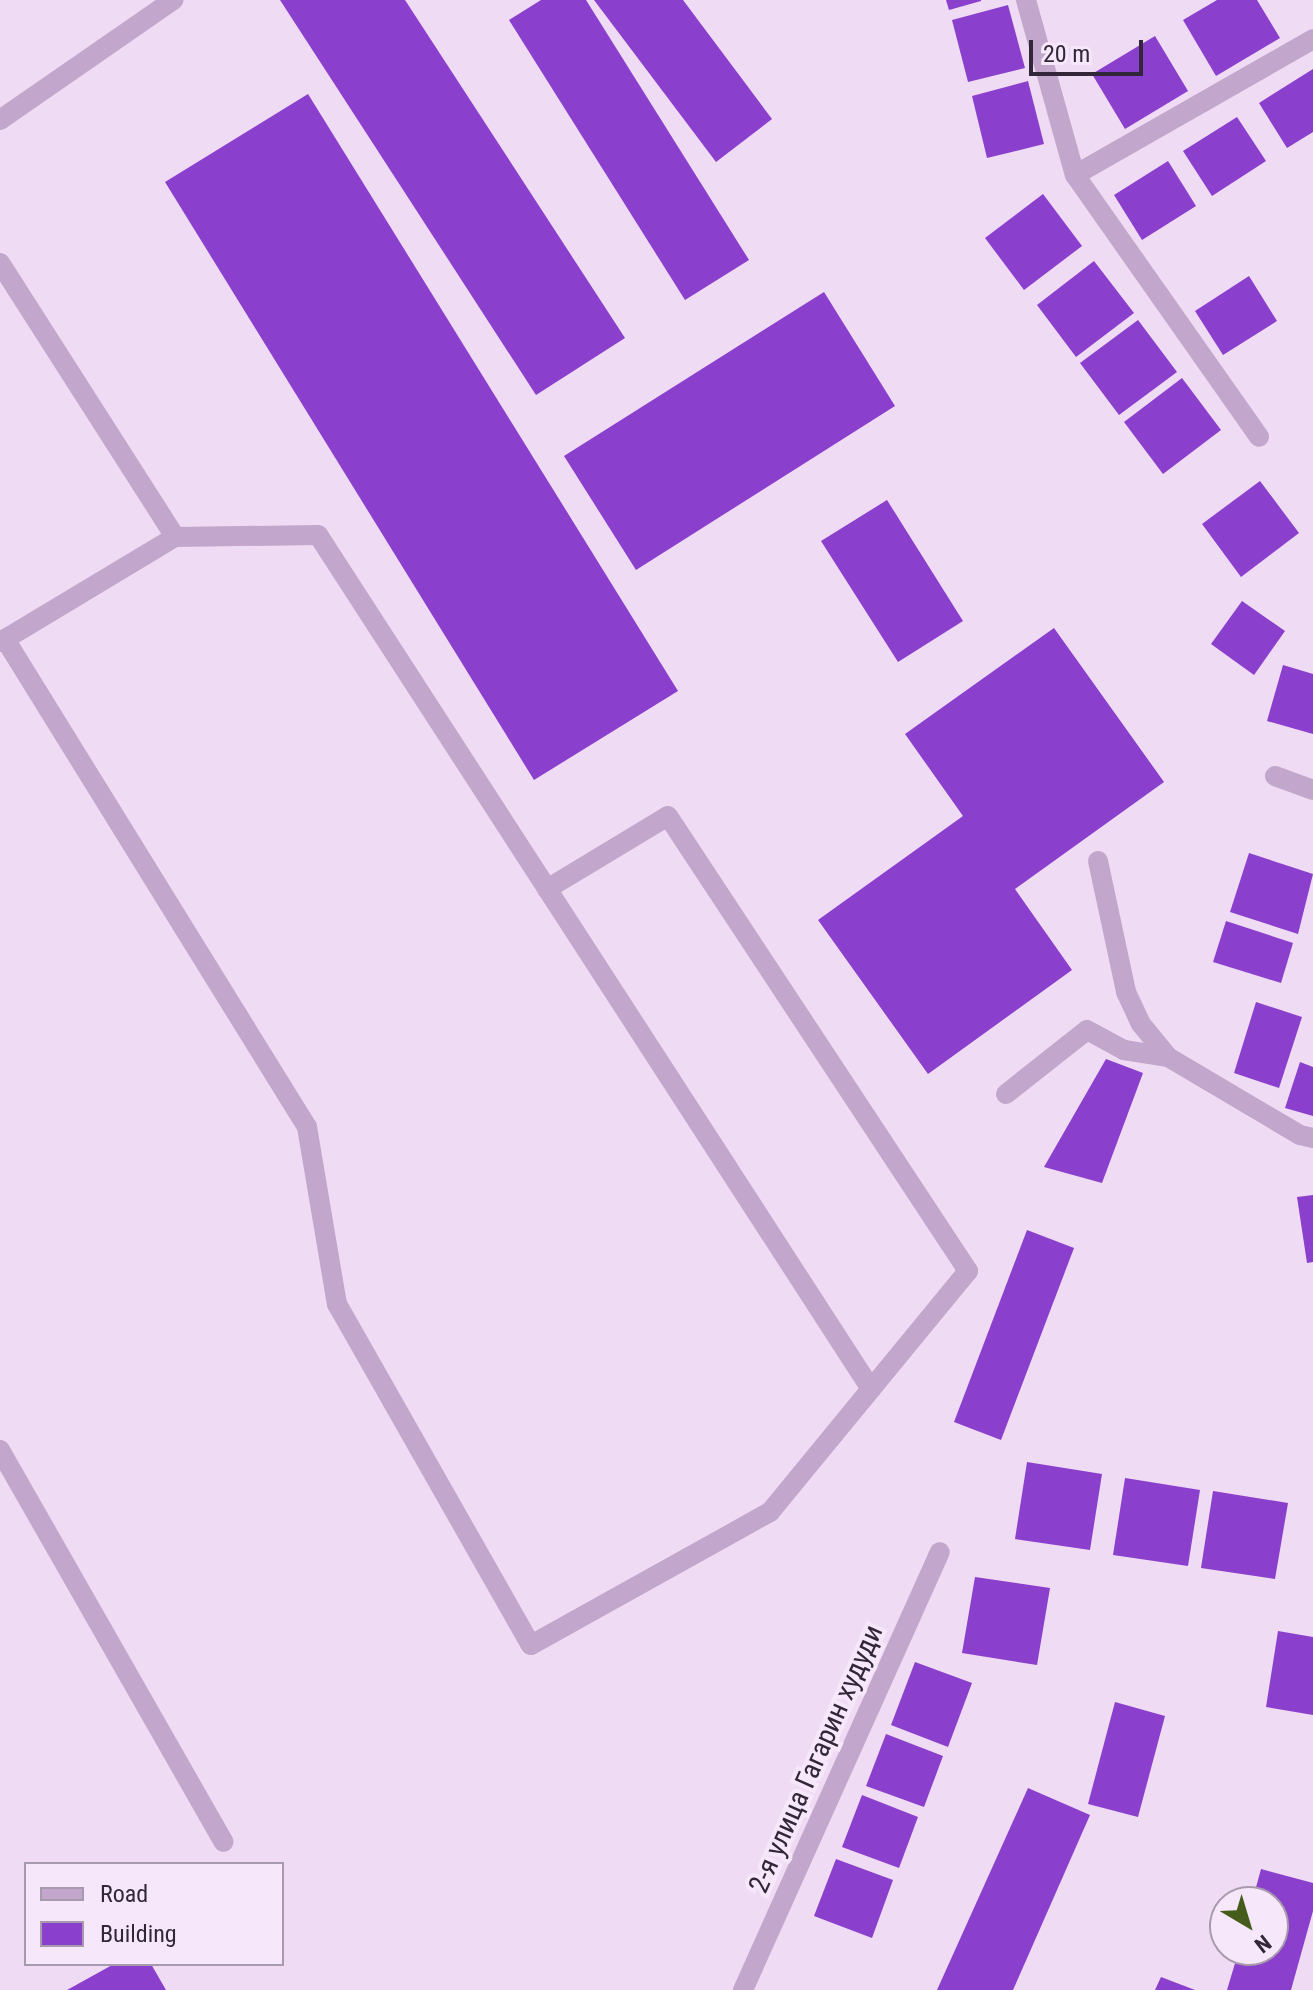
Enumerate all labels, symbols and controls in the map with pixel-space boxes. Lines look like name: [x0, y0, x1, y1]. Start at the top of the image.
scale bar: [1033, 24, 1147, 74]
text: 20 m: [1043, 40, 1090, 68]
street label: 2-я улица Гагарин худуди: [742, 1620, 890, 1898]
legend: [24, 1862, 284, 1966]
text: Road: [100, 1880, 148, 1908]
north arrow: [1209, 1886, 1289, 1966]
text: Building: [100, 1920, 177, 1948]
text: N: [1250, 1930, 1276, 1958]

